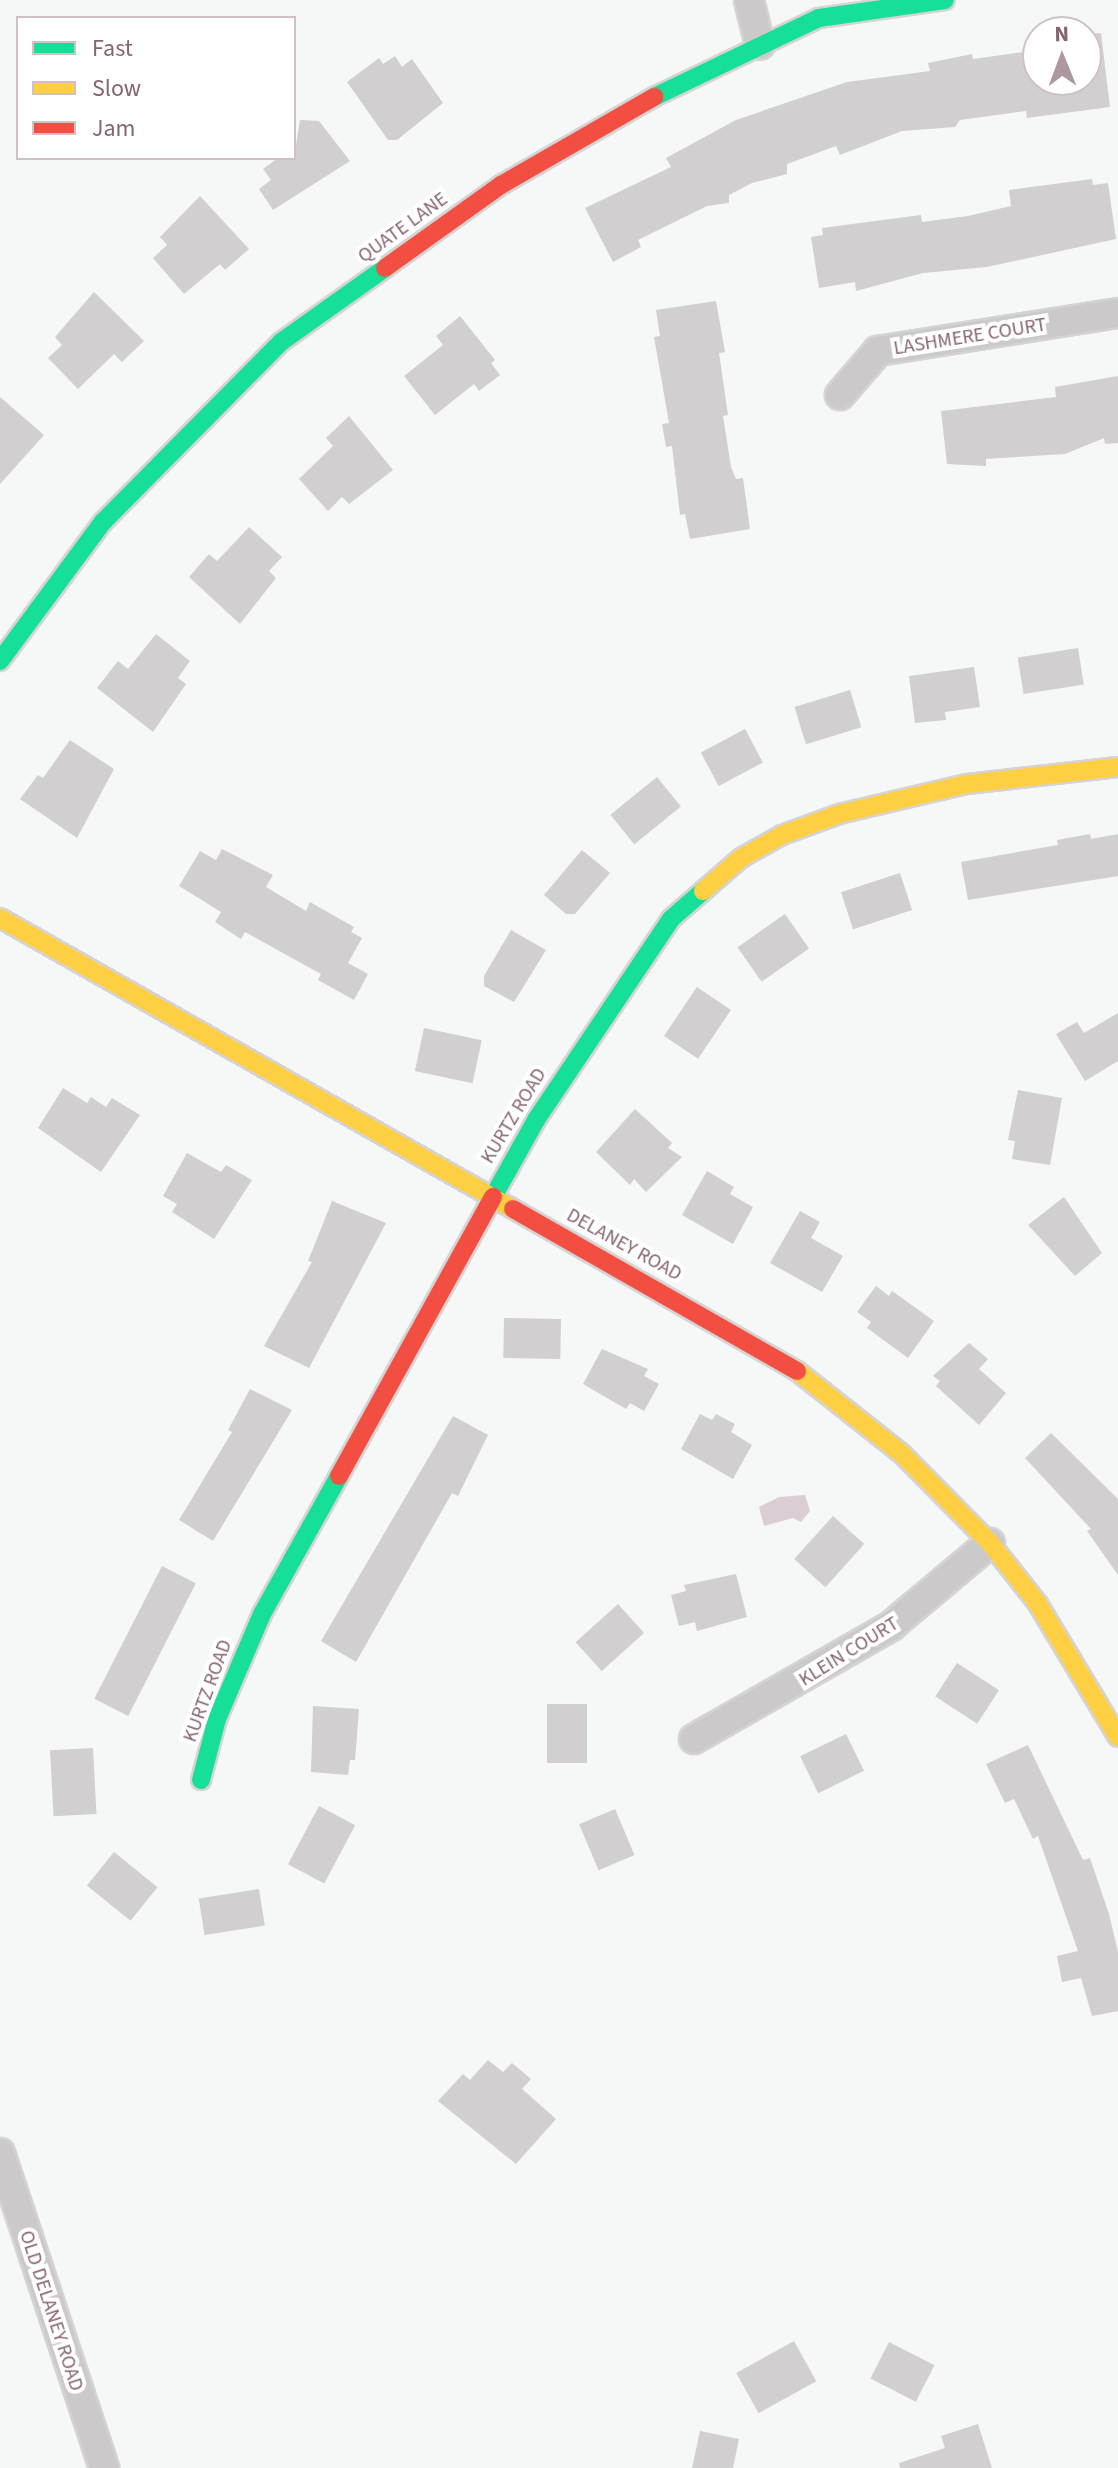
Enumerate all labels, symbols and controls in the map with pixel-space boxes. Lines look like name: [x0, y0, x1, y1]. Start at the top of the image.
legend: [16, 16, 296, 160]
north arrow: [1022, 16, 1102, 96]
text: N: [1054, 18, 1069, 50]
text: Fast: [92, 31, 133, 66]
text: Slow: [92, 71, 141, 106]
text: Jam: [92, 111, 136, 146]
street label: QUATE LANE: [353, 187, 453, 269]
street label: LASHMERE COURT: [892, 313, 1048, 361]
street label: KURTZ ROAD: [476, 1064, 552, 1168]
street label: DELANEY ROAD: [562, 1203, 686, 1287]
street label: KLEIN COURT: [795, 1612, 903, 1692]
street label: KURTZ ROAD: [178, 1636, 238, 1746]
street label: OLD DELANEY ROAD: [14, 2228, 88, 2394]

